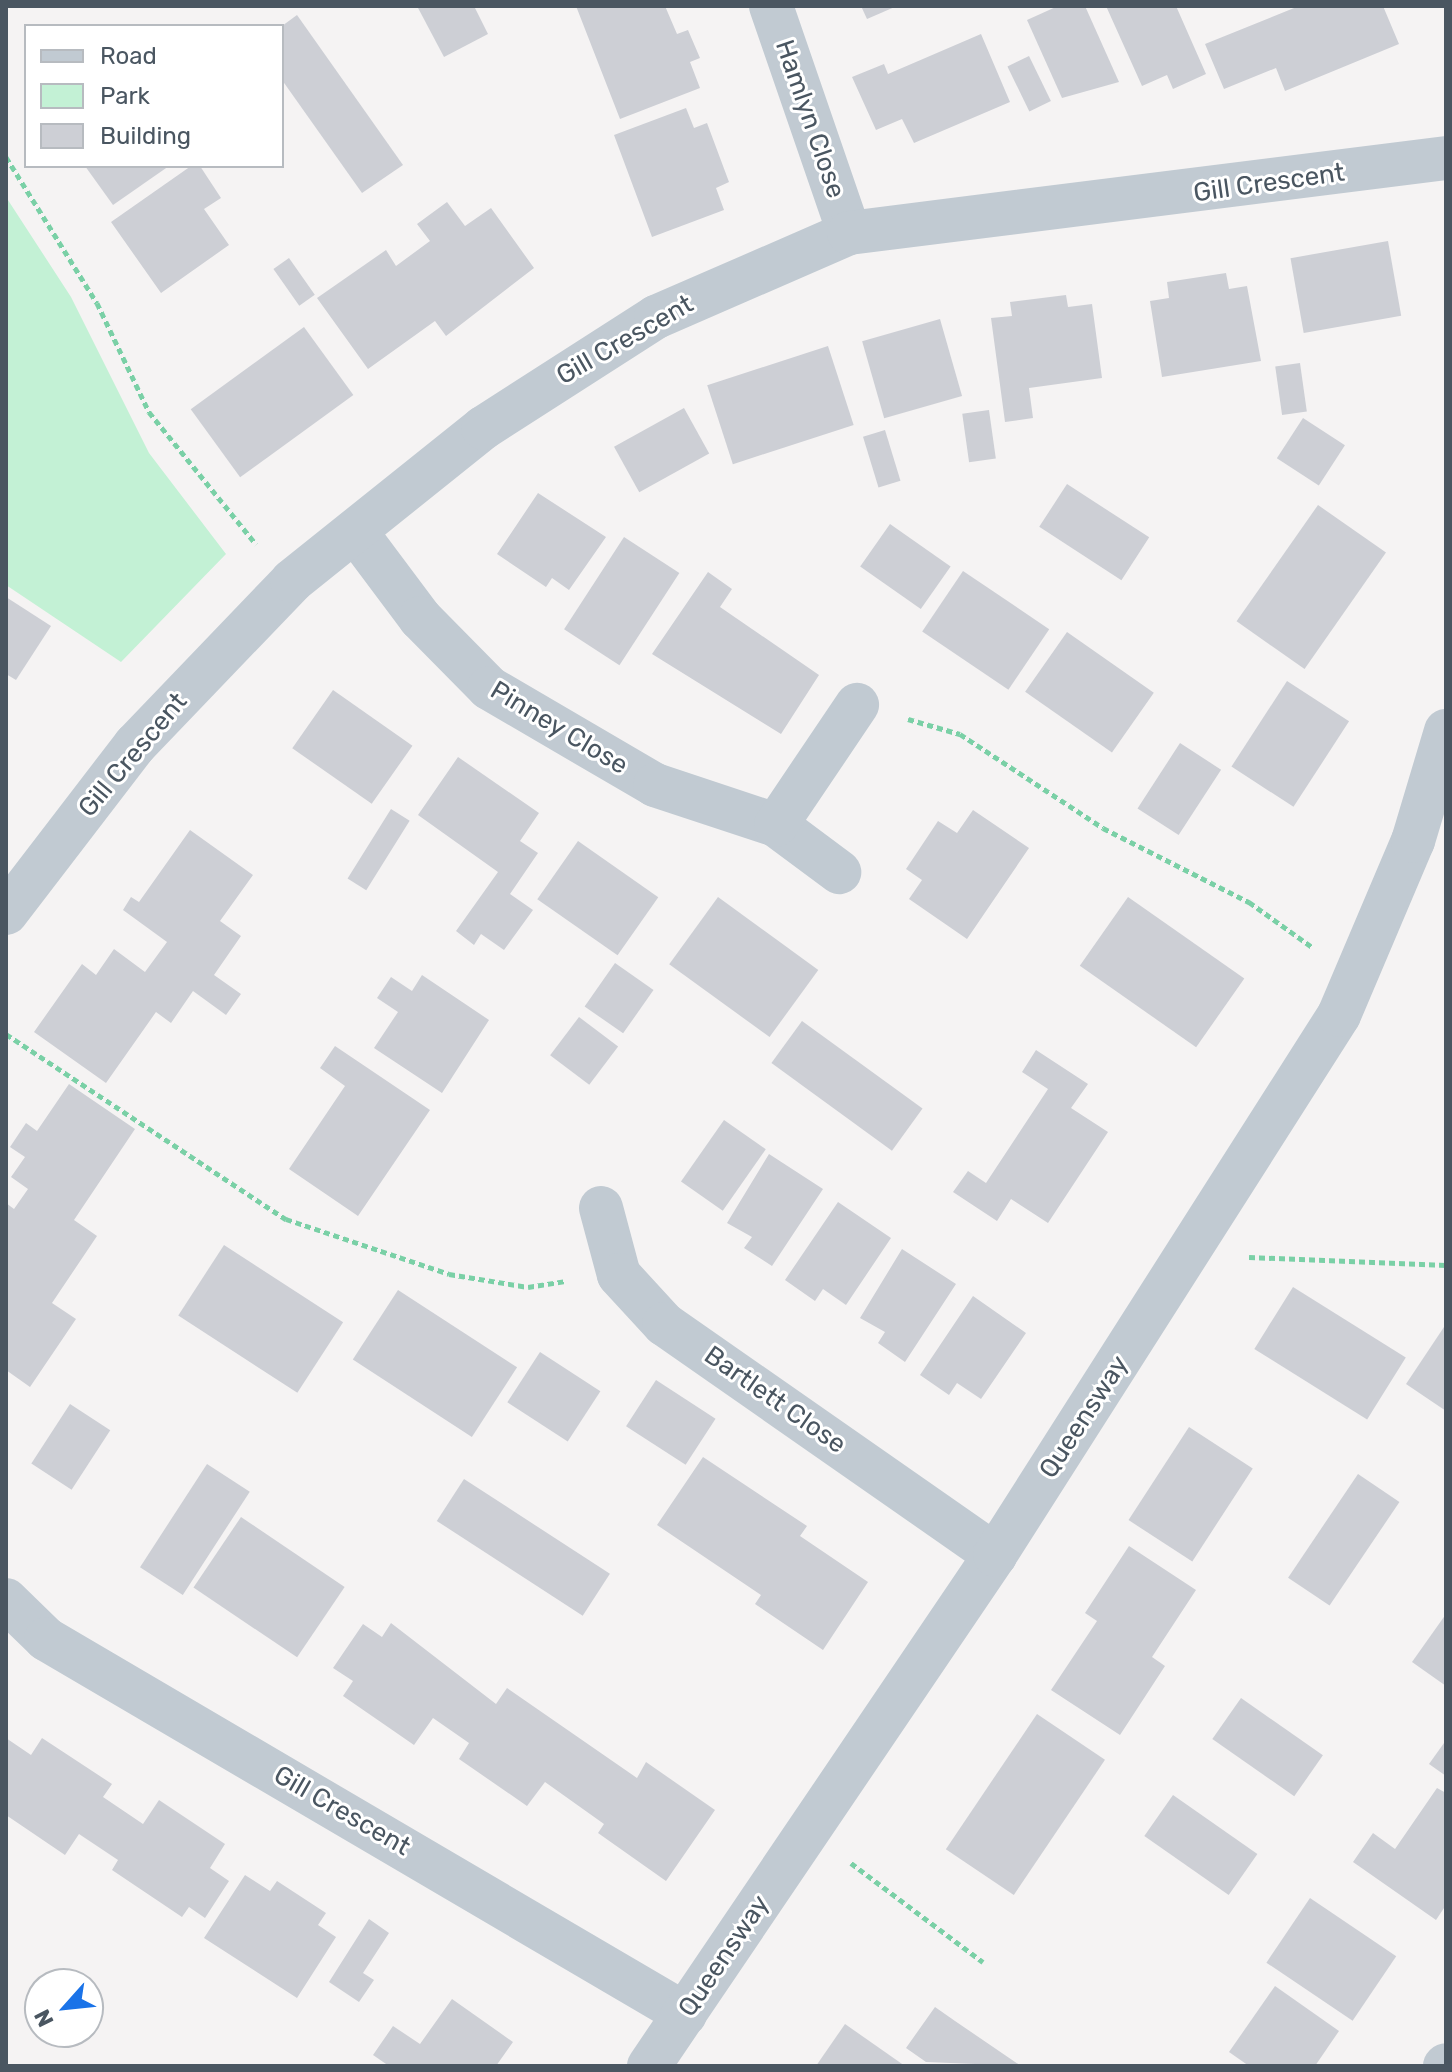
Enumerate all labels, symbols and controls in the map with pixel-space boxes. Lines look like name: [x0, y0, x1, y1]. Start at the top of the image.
legend: [24, 24, 284, 168]
street label: Hamlyn Close: [768, 36, 852, 202]
text: Road: [100, 42, 157, 70]
text: Park: [100, 82, 150, 110]
text: Building: [100, 122, 191, 150]
street label: Gill Crescent: [1191, 157, 1347, 209]
street label: Gill Crescent: [551, 288, 699, 392]
street label: Pinney Close: [484, 675, 634, 781]
street label: Gill Crescent: [72, 687, 194, 823]
street label: Bartlett Close: [698, 1340, 852, 1460]
street label: Queensway: [1033, 1350, 1135, 1484]
street label: Gill Crescent: [268, 1759, 416, 1863]
street label: Queensway: [672, 1889, 776, 2023]
north arrow: [24, 1968, 104, 2048]
text: N: [28, 2005, 60, 2031]

